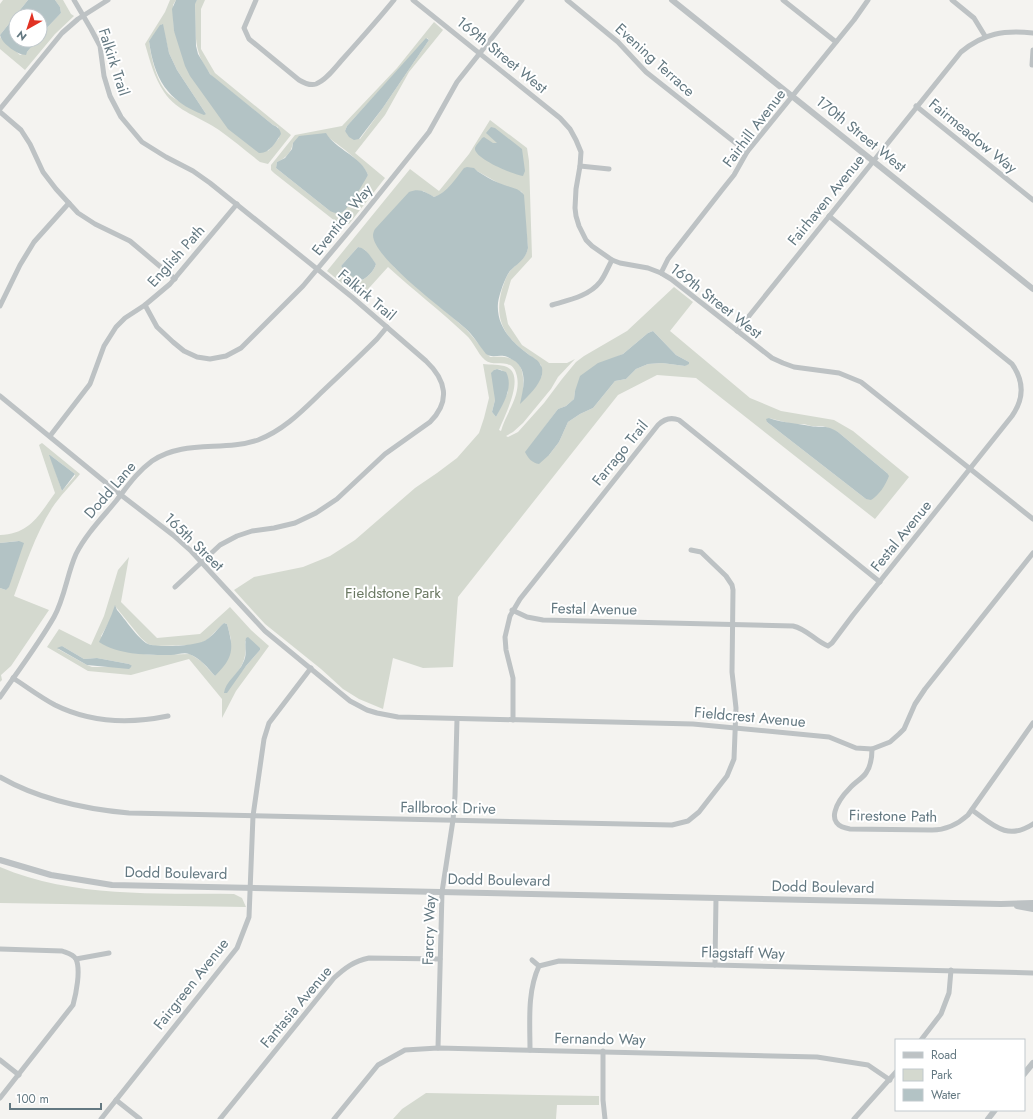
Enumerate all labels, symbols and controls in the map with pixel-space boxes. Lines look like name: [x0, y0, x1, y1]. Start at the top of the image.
north arrow: [8, 8, 48, 48]
street label: 169th Street West: [452, 11, 552, 99]
street label: Evening Terrace: [610, 18, 700, 102]
street label: Falkirk Trail: [93, 25, 135, 99]
text: N: [13, 27, 30, 45]
street label: Fairhill Avenue: [717, 84, 791, 172]
street label: 170th Street West: [811, 91, 911, 178]
street label: Fairmeadow Way: [924, 93, 1022, 179]
street label: Fairhaven Avenue: [782, 150, 870, 250]
street label: Eventide Way: [307, 180, 378, 260]
street label: English Path: [142, 220, 210, 292]
street label: 169th Street West: [665, 258, 767, 344]
street label: Falkirk Trail: [333, 264, 401, 326]
street label: Farrago Trail: [587, 416, 653, 490]
street label: Dodd Lane: [79, 456, 141, 523]
street label: Festal Avenue: [865, 495, 937, 576]
street label: 165th Street: [159, 508, 229, 576]
park label: Fieldstone Park: [345, 582, 441, 604]
street label: Festal Avenue: [551, 597, 638, 621]
street label: Fieldcrest Avenue: [693, 701, 807, 733]
street label: Fallbrook Drive: [400, 796, 496, 820]
street label: Firestone Path: [849, 804, 937, 828]
street label: Dodd Boulevard: [124, 861, 228, 885]
street label: Dodd Boulevard: [447, 868, 551, 892]
street label: Dodd Boulevard: [771, 875, 875, 899]
street label: Farcry Way: [417, 894, 441, 965]
street label: Fairgreen Avenue: [148, 933, 234, 1035]
street label: Flagstaff Way: [701, 941, 785, 965]
street label: Fantasia Avenue: [255, 961, 337, 1053]
street label: Fernando Way: [554, 1027, 646, 1051]
legend: [895, 1039, 1025, 1111]
text: Road: [931, 1046, 957, 1064]
text: Park: [931, 1066, 953, 1084]
scale bar: [10, 1085, 101, 1111]
text: Water: [931, 1086, 962, 1104]
text: 100 m: [16, 1090, 49, 1108]

